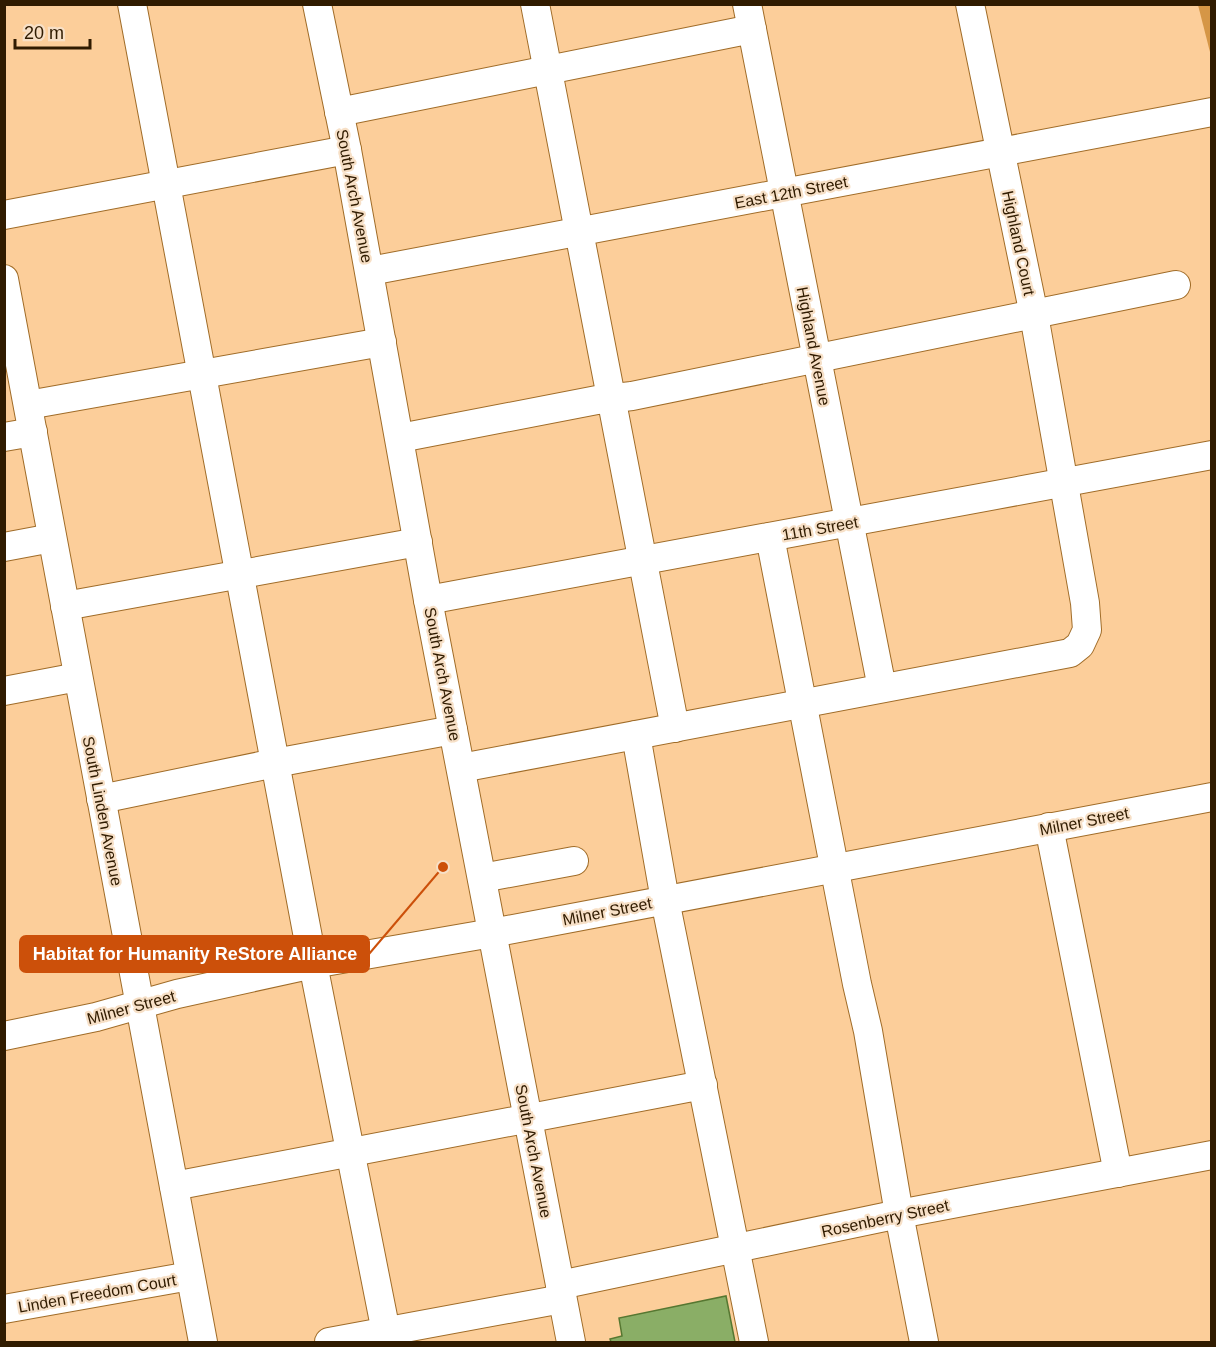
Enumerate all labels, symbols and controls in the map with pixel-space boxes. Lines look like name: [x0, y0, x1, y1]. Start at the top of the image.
scale bar: [15, 12, 90, 50]
text: 20 m: [24, 23, 64, 43]
street label: South Arch Avenue: [333, 128, 376, 264]
street label: East 12th Street: [733, 173, 850, 212]
street label: Highland Court: [999, 189, 1038, 298]
street label: Highland Avenue: [794, 285, 833, 407]
street label: 11th Street: [781, 513, 860, 544]
street label: South Arch Avenue: [421, 606, 464, 742]
street label: South Linden Avenue: [80, 735, 125, 887]
street label: Milner Street: [1038, 804, 1131, 838]
street label: Milner Street: [561, 894, 654, 928]
callout: Habitat for Humanity ReStore Alliance: [20, 936, 369, 972]
text: Habitat for Humanity ReStore Alliance: [33, 944, 357, 964]
street label: Milner Street: [85, 987, 178, 1027]
street label: South Arch Avenue: [512, 1083, 555, 1219]
street label: Rosenberry Street: [820, 1197, 951, 1240]
street label: Linden Freedom Court: [17, 1271, 178, 1316]

